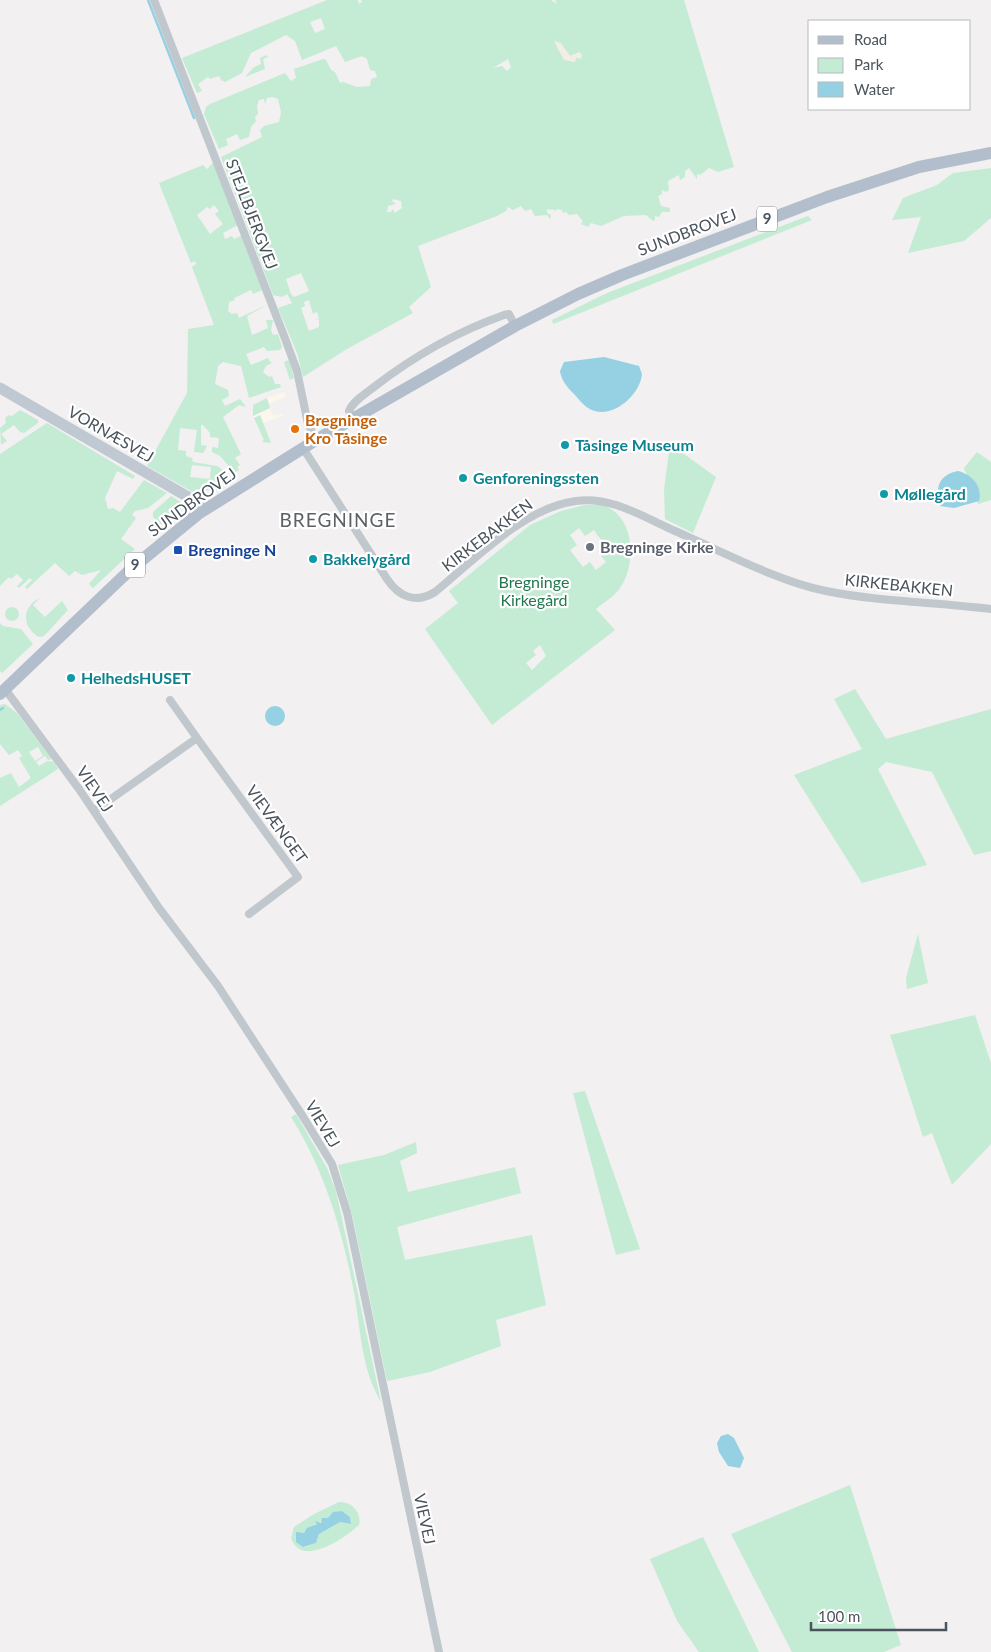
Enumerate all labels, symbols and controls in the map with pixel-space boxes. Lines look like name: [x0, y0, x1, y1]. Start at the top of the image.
legend: [808, 20, 971, 110]
text: Road: [854, 30, 887, 48]
text: Park: [854, 55, 884, 73]
text: Water: [854, 80, 895, 98]
street label: STEJLBJERGVEJ: [223, 156, 282, 272]
street label: SUNDBROVEJ: [635, 204, 739, 259]
road number: 9: [757, 206, 777, 232]
street label: VORNÆSVEJ: [65, 401, 157, 466]
place label: Bregninge Kro Tåsinge: [305, 410, 388, 447]
marker: Bregninge Kro Tåsinge: [289, 423, 301, 435]
place label: Tåsinge Museum: [575, 435, 694, 454]
marker: Tåsinge Museum: [559, 439, 571, 451]
street label: SUNDBROVEJ: [144, 463, 240, 540]
place label: Genforeningssten: [473, 468, 599, 487]
marker: Genforeningssten: [457, 472, 469, 484]
place label: Møllegård: [894, 484, 966, 503]
marker: Møllegård: [878, 488, 890, 500]
street label: KIRKEBAKKEN: [438, 494, 536, 575]
district label: BREGNINGE: [280, 508, 396, 531]
place label: Bregninge Kirke: [600, 537, 714, 556]
place label: Bregninge N: [188, 540, 276, 559]
marker: Bregninge Kirke: [584, 541, 596, 553]
marker: Bregninge N: [172, 544, 184, 556]
place label: Bakkelygård: [323, 549, 410, 568]
road number: 9: [125, 552, 145, 578]
marker: Bakkelygård: [307, 553, 319, 565]
street label: KIRKEBAKKEN: [844, 569, 954, 600]
park label: Bregninge Kirkegård: [499, 572, 569, 609]
place label: HelhedsHUSET: [81, 668, 191, 687]
marker: HelhedsHUSET: [65, 672, 77, 684]
street label: VIEVEJ: [73, 762, 118, 815]
street label: VIEVÆNGET: [243, 781, 312, 867]
street label: VIEVEJ: [302, 1097, 345, 1151]
street label: VIEVEJ: [411, 1492, 440, 1546]
scale bar: [811, 1600, 946, 1632]
text: 100 m: [818, 1607, 860, 1625]

